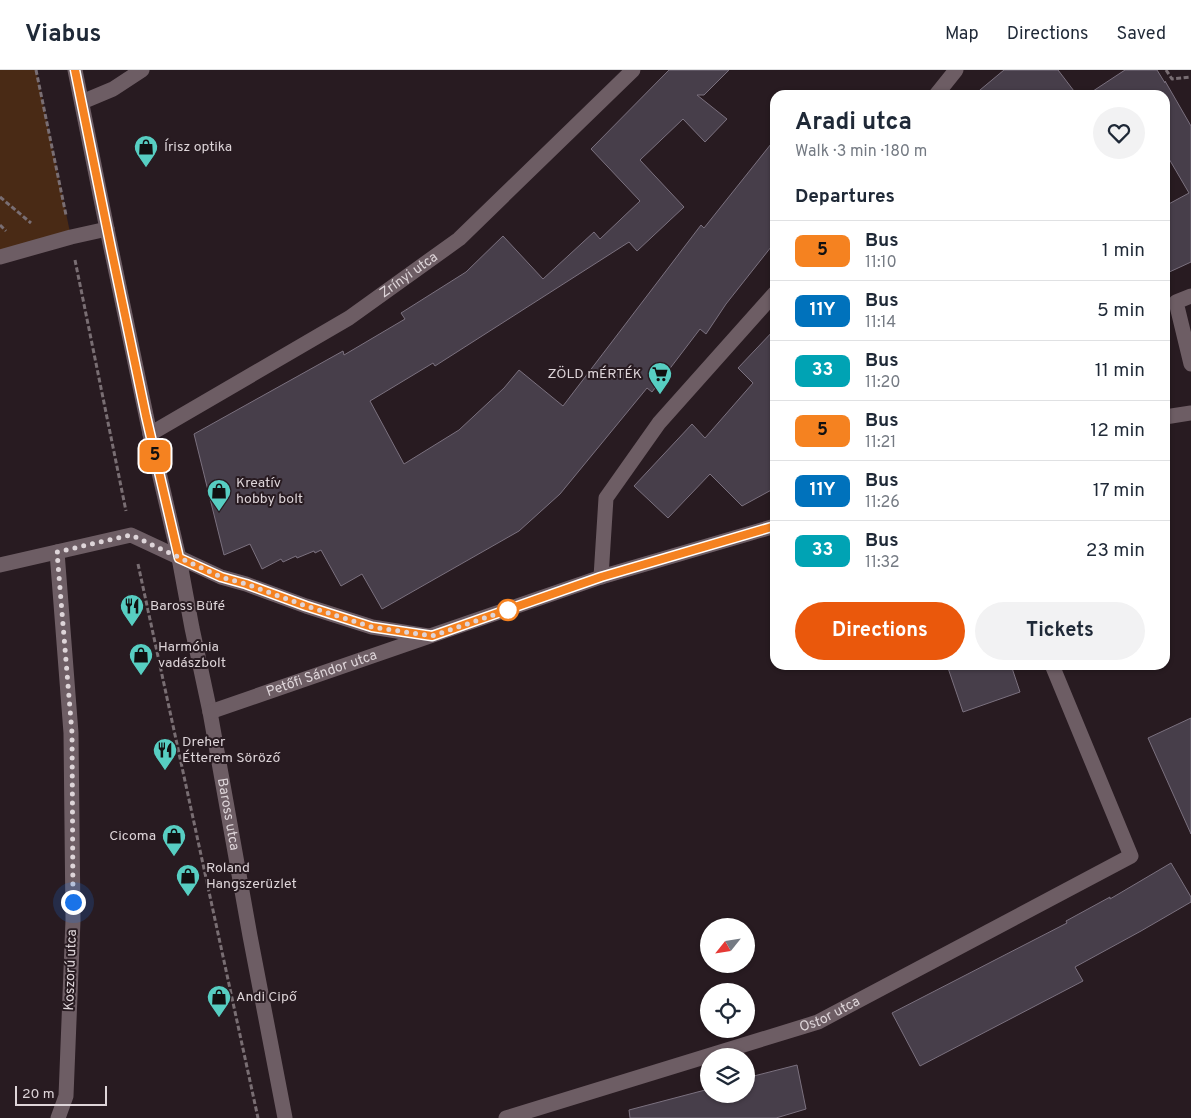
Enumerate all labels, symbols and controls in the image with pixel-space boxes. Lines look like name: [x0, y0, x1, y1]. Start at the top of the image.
text: Viabus: [25, 20, 101, 50]
text: Map: [945, 23, 979, 46]
text: Directions: [1007, 23, 1089, 46]
text: Saved: [1117, 23, 1166, 46]
button: heart: [1093, 107, 1145, 159]
text: Aradi utca: [795, 108, 912, 138]
shop icon: Írisz optika: [133, 134, 159, 168]
place label: Írisz optika: [164, 138, 232, 156]
text: Walk · 3 min · 180 m: [795, 142, 927, 162]
text: Departures: [795, 185, 895, 209]
text: Bus: [865, 229, 899, 253]
text: 5: [817, 239, 828, 262]
text: 1 min: [1102, 239, 1145, 263]
street label: Zrínyi utca: [376, 248, 441, 302]
text: 11:10: [865, 253, 897, 273]
text: Bus: [865, 289, 899, 313]
text: 11Y: [809, 299, 836, 322]
text: 5 min: [1097, 299, 1145, 323]
text: 11:14: [865, 313, 896, 333]
text: Bus: [865, 349, 899, 373]
text: 33: [812, 359, 833, 382]
text: 11 min: [1095, 359, 1145, 383]
supermarket icon: ZÖLD mÉRTÉK: [647, 361, 673, 395]
place label: ZÖLD mÉRTÉK: [548, 365, 642, 383]
text: 11:20: [865, 373, 901, 393]
text: Bus: [865, 409, 899, 433]
text: 5: [817, 419, 828, 442]
text: 12 min: [1090, 419, 1145, 443]
text: 11:21: [865, 433, 896, 453]
line badge: 5: [139, 440, 171, 472]
text: 5: [150, 444, 161, 467]
text: Bus: [865, 469, 899, 493]
place label: Kreatív hobby bolt: [236, 475, 303, 508]
shop icon: Kreatív hobby bolt: [206, 478, 232, 512]
text: 11Y: [809, 479, 836, 502]
text: 17 min: [1093, 479, 1145, 503]
text: 11:26: [865, 493, 900, 513]
text: Bus: [865, 529, 899, 553]
text: 33: [812, 539, 833, 562]
text: 23 min: [1086, 539, 1145, 563]
text: 11:32: [865, 553, 900, 573]
restaurant icon: Baross Büfé: [119, 593, 145, 627]
place label: Baross Büfé: [150, 598, 225, 615]
unlabelled marker: [497, 599, 519, 621]
button: Directions: [795, 602, 965, 660]
button: Tickets: [975, 602, 1145, 660]
place label: Harmónia vadászbolt: [158, 639, 226, 672]
shop icon: Harmónia vadászbolt: [128, 642, 154, 676]
street label: Petőfi Sándor utca: [264, 646, 379, 700]
place label: Dreher Étterem Söröző: [182, 734, 282, 767]
restaurant icon: Dreher Étterem Söröző: [152, 737, 178, 771]
street label: Baross utca: [213, 777, 243, 852]
shop icon: Cicoma: [161, 823, 187, 857]
place label: Cicoma: [109, 828, 156, 845]
place label: Roland Hangszerüzlet: [206, 860, 297, 893]
shop icon: Roland Hangszerüzlet: [175, 863, 201, 897]
your location: [61, 890, 86, 915]
north arrow: [700, 918, 755, 972]
map controls: [700, 918, 755, 1103]
street label: Koszorú utca: [61, 929, 81, 1011]
button: locate: [700, 983, 755, 1038]
shop icon: Andi Cipő: [206, 984, 232, 1018]
place label: Andi Cipő: [236, 989, 298, 1006]
street label: Ostor utca: [797, 993, 863, 1036]
button: layers: [700, 1048, 755, 1103]
scale bar: [15, 1083, 108, 1106]
text: 20 m: [22, 1086, 55, 1103]

